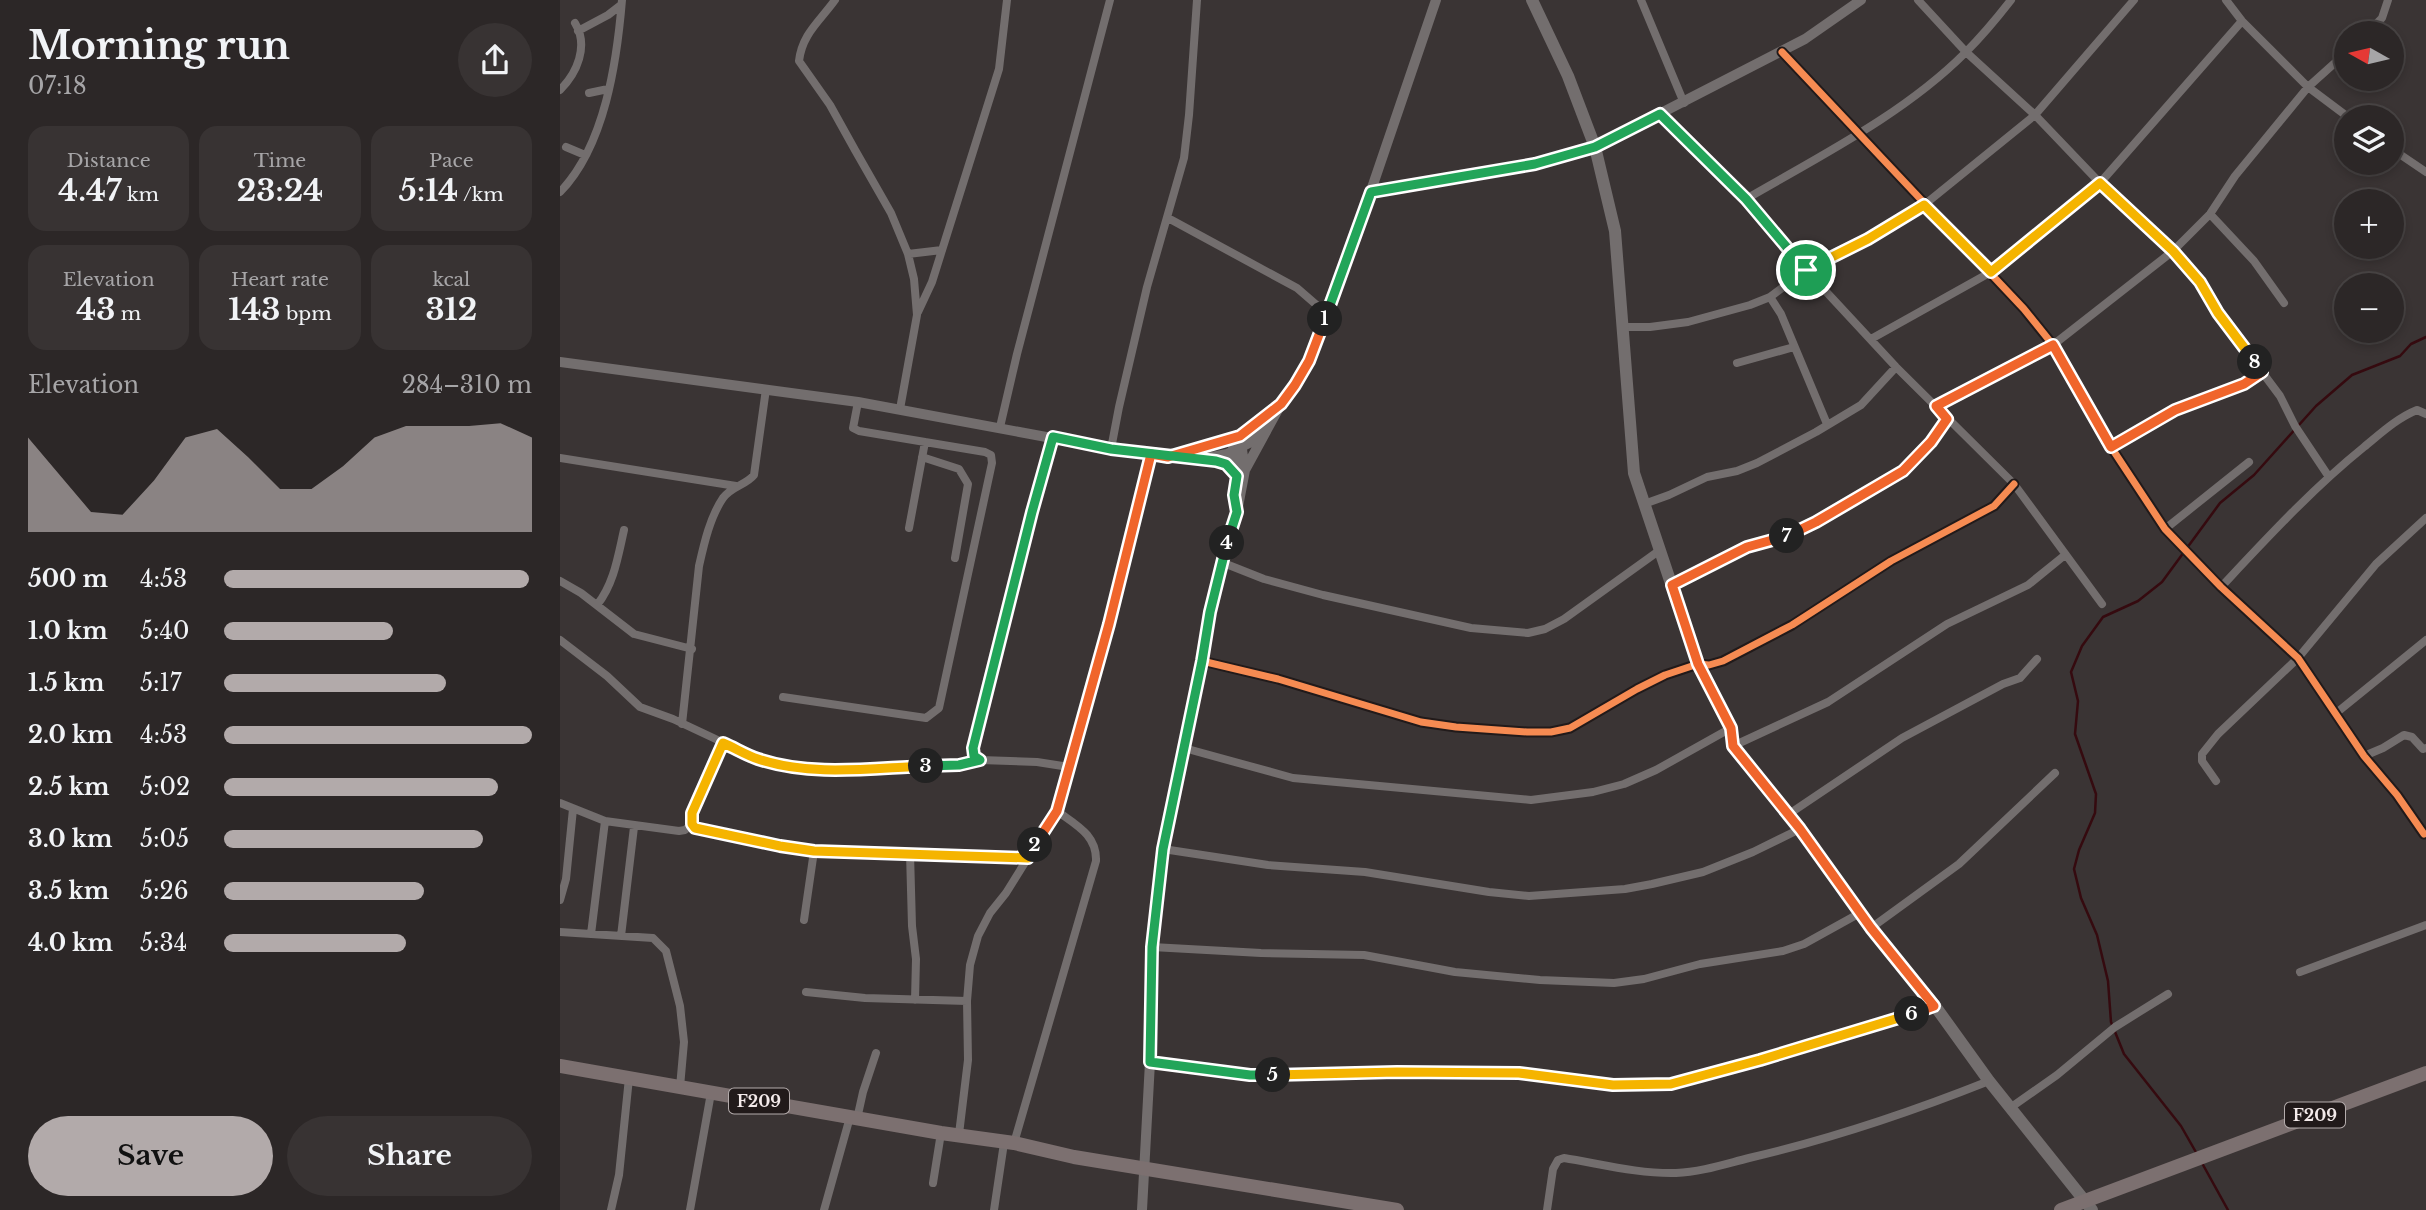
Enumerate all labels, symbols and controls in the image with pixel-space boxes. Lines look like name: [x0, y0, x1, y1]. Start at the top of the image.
north arrow: [2334, 21, 2404, 91]
map controls: [2334, 21, 2404, 343]
text: Morning run: [28, 22, 290, 69]
button: share: [458, 23, 532, 97]
text: 07:18: [28, 72, 87, 100]
button: layers: [2334, 105, 2404, 175]
text: Distance: [67, 149, 151, 172]
text: Time: [254, 149, 306, 172]
text: Pace: [429, 149, 474, 172]
text: 4.47: [58, 172, 121, 209]
text: 23:24: [237, 172, 323, 209]
text: 5:14: [399, 172, 458, 209]
text: km: [121, 183, 159, 206]
text: /km: [458, 183, 504, 206]
button: +: [2334, 189, 2404, 259]
pin: [1776, 240, 1836, 300]
icon: arrive: [1787, 251, 1825, 289]
text: Elevation: [63, 268, 155, 291]
text: Heart rate: [231, 268, 329, 291]
text: kcal: [432, 268, 470, 291]
button: −: [2334, 273, 2404, 343]
text: 43: [76, 291, 115, 328]
text: 143: [228, 291, 280, 328]
text: 312: [425, 291, 477, 328]
text: m: [115, 302, 141, 325]
text: bpm: [280, 302, 332, 325]
pin: 1: [1308, 302, 1342, 336]
text: 1: [1320, 307, 1329, 330]
pin: 8: [2238, 344, 2272, 380]
text: 8: [2248, 350, 2261, 373]
text: Elevation: [28, 371, 139, 399]
text: 284–310 m: [402, 371, 532, 399]
pin: 7: [1770, 518, 1804, 554]
text: 7: [1782, 524, 1791, 547]
pin: 4: [1210, 526, 1244, 560]
text: 4: [1220, 531, 1233, 554]
text: 500 m: [28, 565, 108, 593]
text: 4:53: [140, 565, 187, 593]
text: 1.0 km: [28, 617, 108, 645]
text: 5:40: [140, 617, 190, 645]
text: 1.5 km: [28, 669, 105, 697]
text: 5:17: [140, 669, 181, 697]
text: 2.0 km: [28, 721, 113, 749]
text: 4:53: [140, 721, 187, 749]
pin: 3: [908, 748, 944, 784]
text: 3: [919, 754, 932, 777]
text: 2.5 km: [28, 773, 109, 801]
text: 5:02: [140, 773, 190, 801]
text: 3.0 km: [28, 825, 112, 853]
text: 5:05: [140, 825, 189, 853]
pin: 2: [1018, 828, 1052, 862]
text: 2: [1028, 833, 1041, 856]
text: 3.5 km: [28, 877, 109, 905]
text: 5:26: [140, 877, 189, 905]
text: 4.0 km: [28, 929, 113, 957]
text: 5:34: [140, 929, 187, 957]
pin: 6: [1894, 996, 1930, 1032]
text: 6: [1905, 1002, 1918, 1025]
pin: 5: [1256, 1058, 1290, 1092]
text: 5: [1267, 1063, 1278, 1086]
road number: F209: [729, 1088, 789, 1114]
road number: F209: [2285, 1102, 2345, 1128]
button: Save: [28, 1116, 273, 1196]
button: Share: [287, 1116, 532, 1196]

